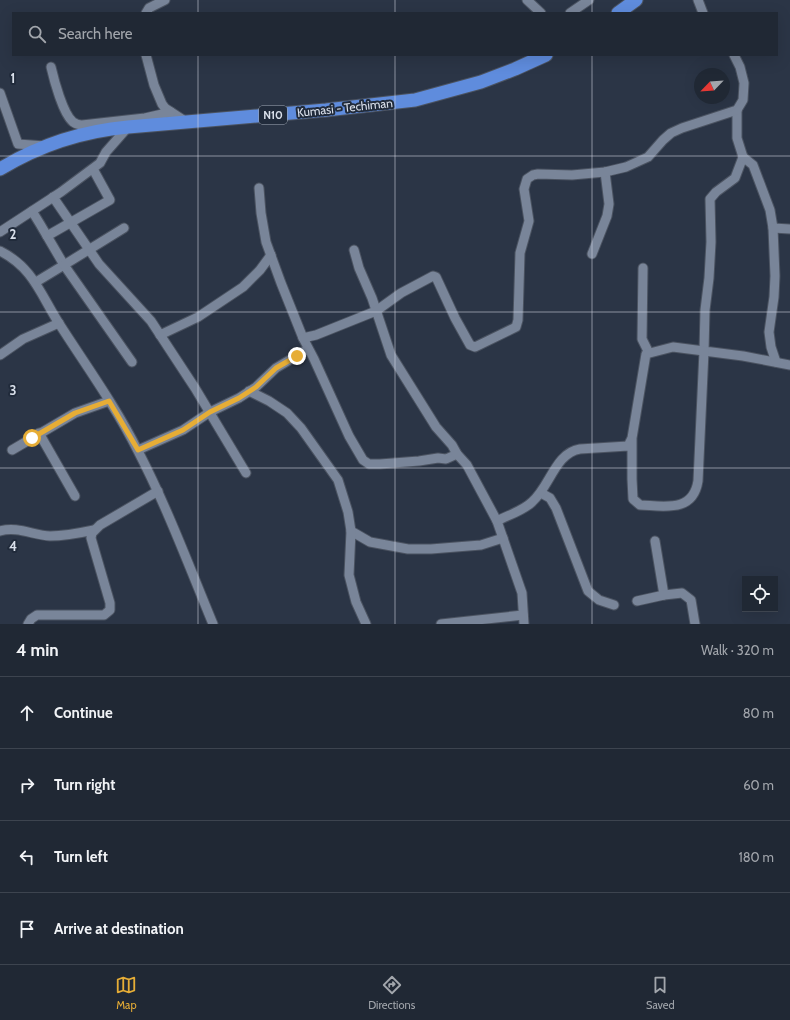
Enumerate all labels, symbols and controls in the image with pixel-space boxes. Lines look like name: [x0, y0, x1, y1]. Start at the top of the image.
search box: [12, 12, 778, 56]
icon: search: [26, 23, 48, 45]
text: Search here: [58, 25, 133, 43]
north arrow: [694, 68, 730, 104]
text: 1: [11, 70, 15, 86]
street label: Kumasi - Techiman: [296, 95, 394, 120]
road number: N10: [259, 106, 287, 124]
text: 2: [10, 226, 17, 242]
route end: [288, 347, 306, 365]
text: 3: [9, 382, 17, 398]
route start: [23, 429, 41, 447]
text: 4: [9, 538, 17, 554]
map controls: [742, 576, 778, 612]
button: locate: [742, 576, 778, 612]
text: 4 min: [16, 640, 59, 660]
text: Walk · 320 m: [701, 642, 774, 658]
icon: ahead: [16, 702, 38, 724]
text: Continue: [54, 704, 113, 722]
text: 80 m: [743, 705, 774, 721]
icon: right: [16, 774, 38, 796]
text: Turn right: [54, 776, 115, 794]
text: 60 m: [743, 777, 774, 793]
icon: left: [16, 846, 38, 868]
text: Turn left: [54, 848, 108, 866]
text: 180 m: [738, 849, 774, 865]
icon: arrive: [16, 918, 38, 940]
text: Arrive at destination: [54, 920, 184, 938]
tab: Map: [115, 974, 137, 1012]
tab: Directions: [368, 974, 415, 1012]
tab: Saved: [646, 974, 675, 1012]

